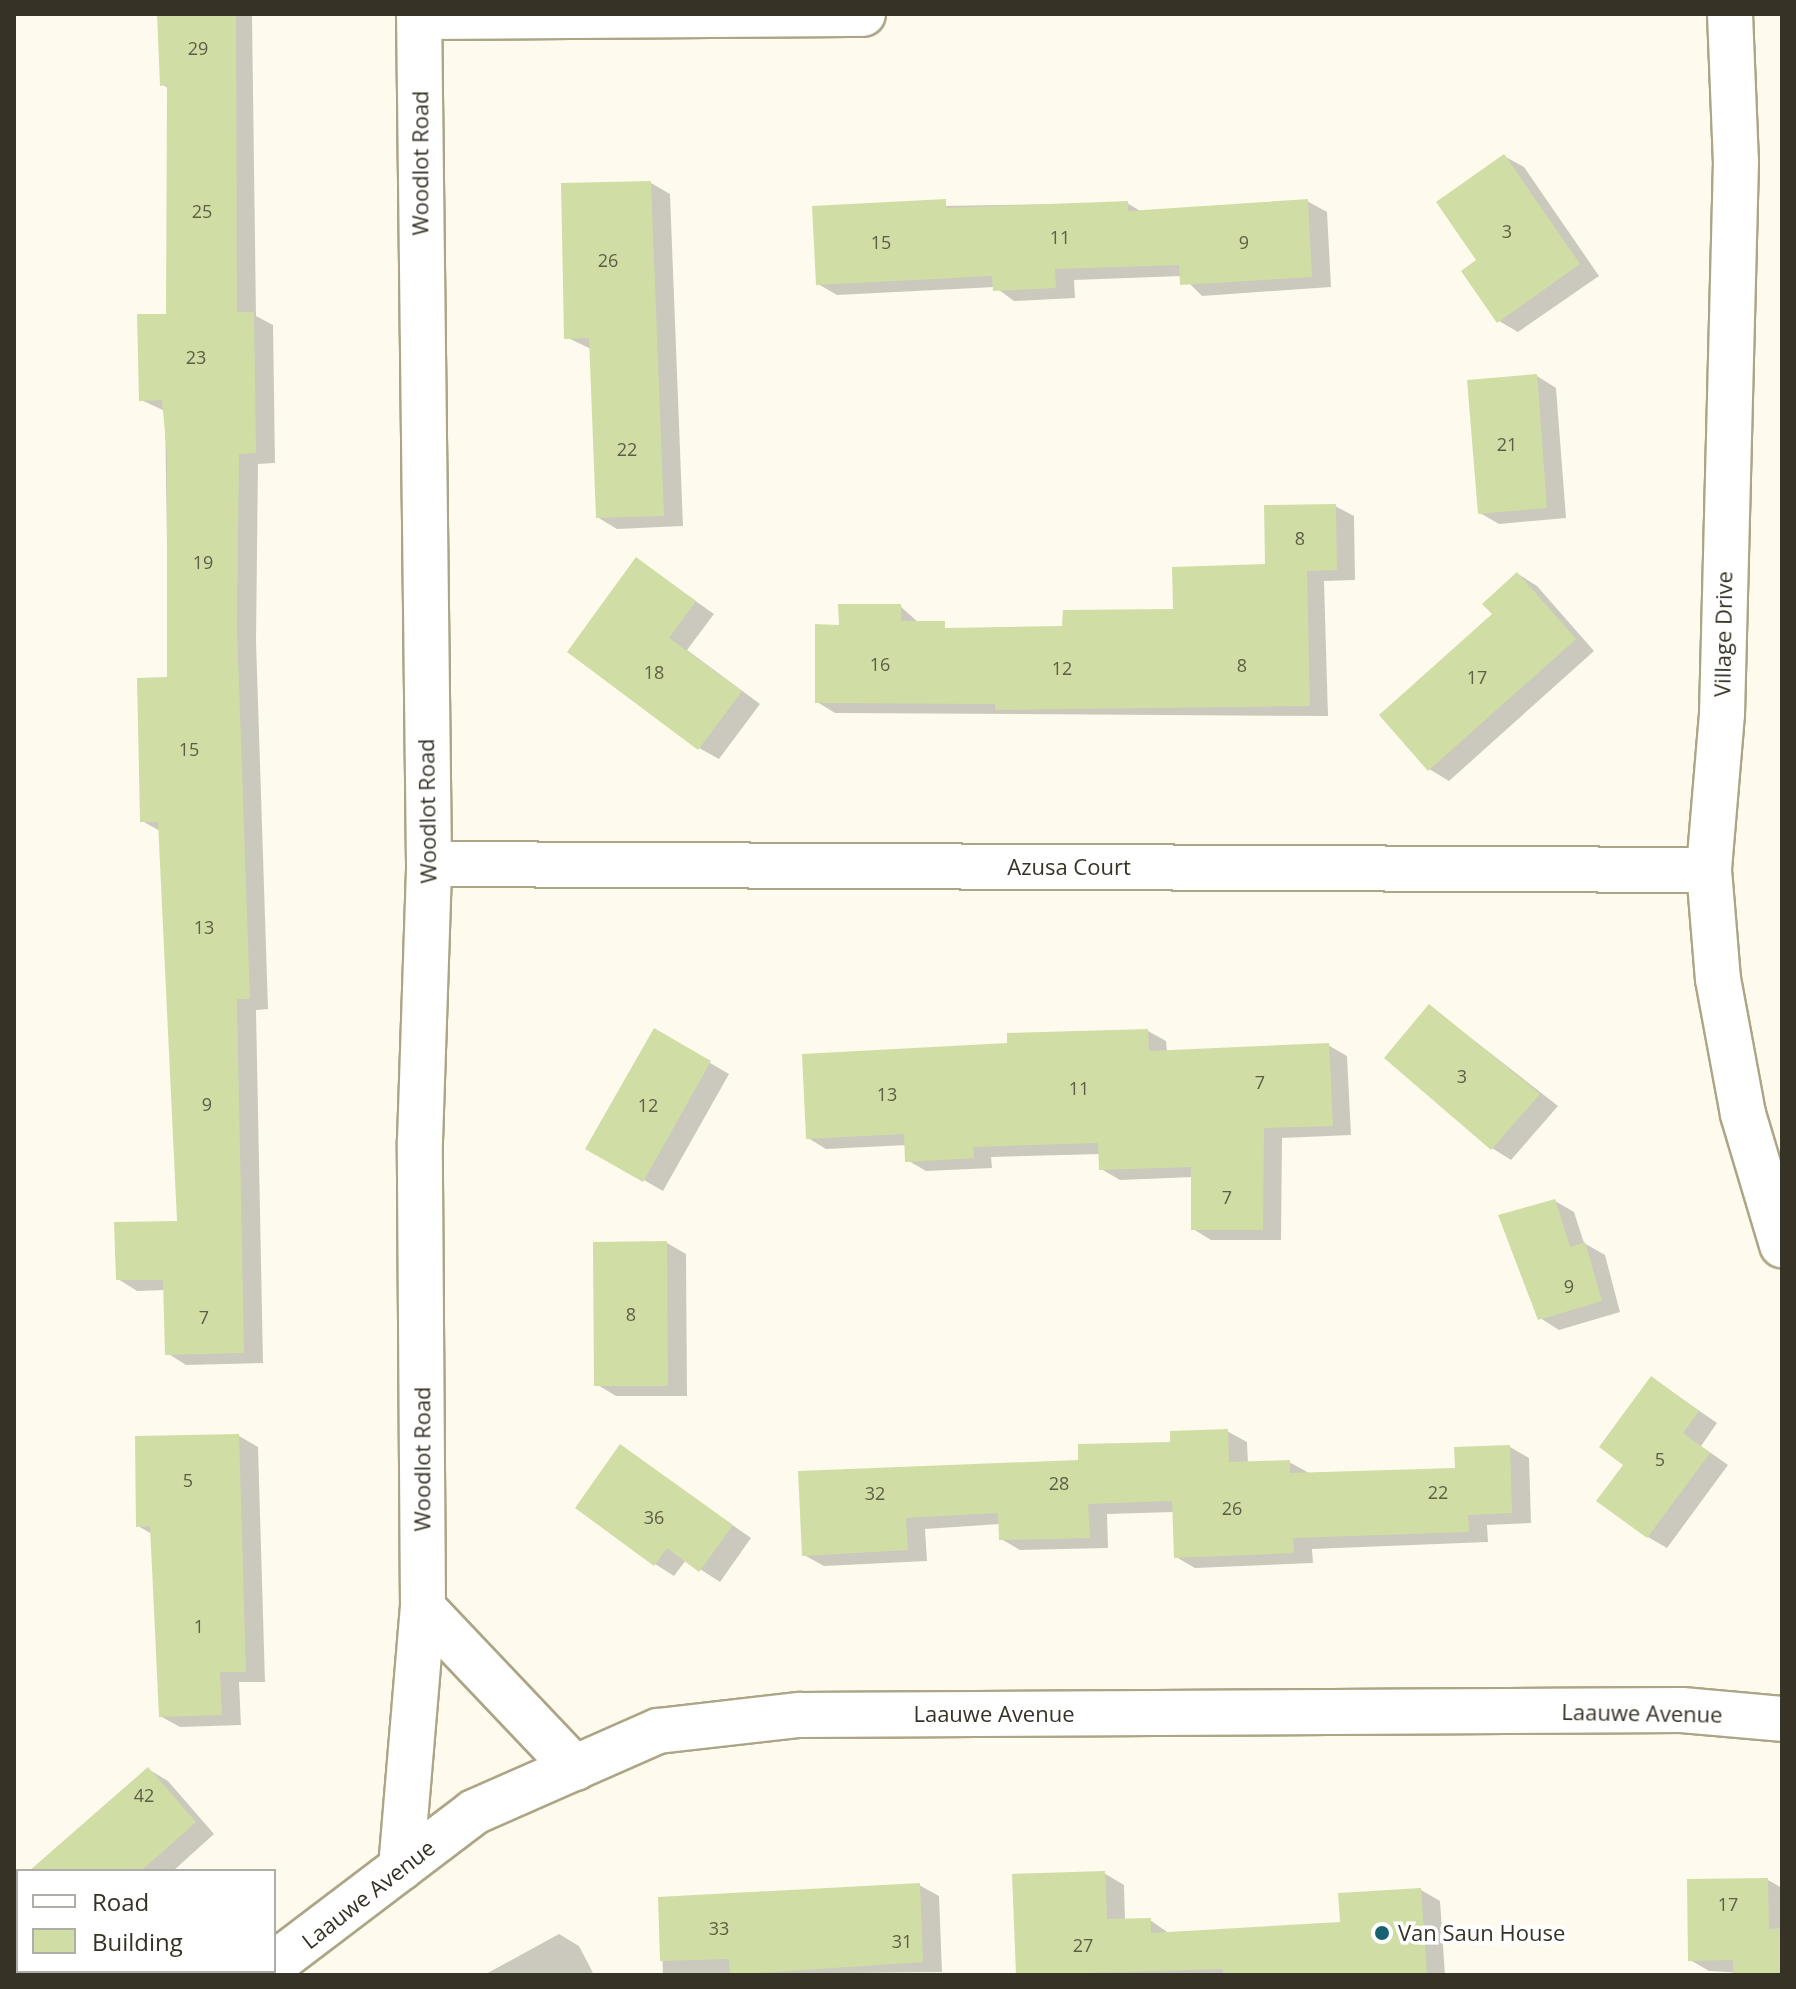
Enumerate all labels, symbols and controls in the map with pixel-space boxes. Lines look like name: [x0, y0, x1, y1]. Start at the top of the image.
house number: 29: [188, 37, 208, 59]
street label: Woodlot Road: [407, 90, 433, 236]
house number: 25: [192, 200, 212, 222]
house number: 3: [1502, 220, 1512, 242]
house number: 11: [1050, 226, 1070, 248]
house number: 15: [871, 231, 891, 253]
house number: 9: [1239, 231, 1249, 253]
house number: 26: [598, 249, 618, 271]
house number: 23: [186, 346, 206, 368]
house number: 21: [1497, 433, 1517, 455]
house number: 22: [617, 438, 637, 460]
house number: 8: [1295, 527, 1305, 549]
house number: 19: [193, 551, 213, 573]
street label: Village Drive: [1709, 571, 1737, 697]
house number: 16: [870, 653, 890, 675]
house number: 8: [1237, 654, 1247, 676]
house number: 12: [1052, 657, 1072, 679]
house number: 18: [644, 661, 664, 683]
house number: 17: [1467, 666, 1487, 688]
house number: 15: [179, 738, 199, 760]
street label: Woodlot Road: [413, 738, 441, 884]
street label: Azusa Court: [1007, 854, 1131, 880]
house number: 13: [194, 916, 214, 938]
house number: 3: [1457, 1065, 1467, 1087]
house number: 7: [1255, 1071, 1265, 1093]
house number: 11: [1069, 1077, 1089, 1099]
house number: 13: [877, 1083, 897, 1105]
house number: 9: [202, 1093, 212, 1115]
house number: 12: [638, 1094, 658, 1116]
house number: 7: [1222, 1186, 1232, 1208]
house number: 9: [1564, 1275, 1574, 1297]
house number: 8: [626, 1303, 636, 1325]
house number: 7: [199, 1306, 209, 1328]
street label: Woodlot Road: [409, 1386, 435, 1532]
house number: 5: [1655, 1448, 1665, 1470]
house number: 5: [183, 1469, 193, 1491]
house number: 28: [1049, 1472, 1069, 1494]
house number: 22: [1428, 1481, 1448, 1503]
house number: 32: [865, 1482, 885, 1504]
house number: 26: [1222, 1497, 1242, 1519]
house number: 36: [644, 1506, 664, 1528]
house number: 1: [194, 1615, 204, 1637]
street label: Laauwe Avenue: [1561, 1698, 1723, 1728]
street label: Laauwe Avenue: [913, 1701, 1075, 1727]
house number: 42: [134, 1784, 154, 1806]
street label: Laauwe Avenue: [296, 1834, 440, 1954]
legend: [16, 1869, 276, 1973]
text: Road: [92, 1885, 149, 1918]
house number: 17: [1718, 1893, 1738, 1915]
house number: 33: [709, 1917, 729, 1939]
place label: Van Saun House: [1398, 1920, 1565, 1946]
marker: Van Saun House: [1373, 1924, 1391, 1942]
text: Building: [92, 1925, 183, 1958]
house number: 31: [892, 1930, 912, 1952]
house number: 27: [1073, 1934, 1093, 1956]

